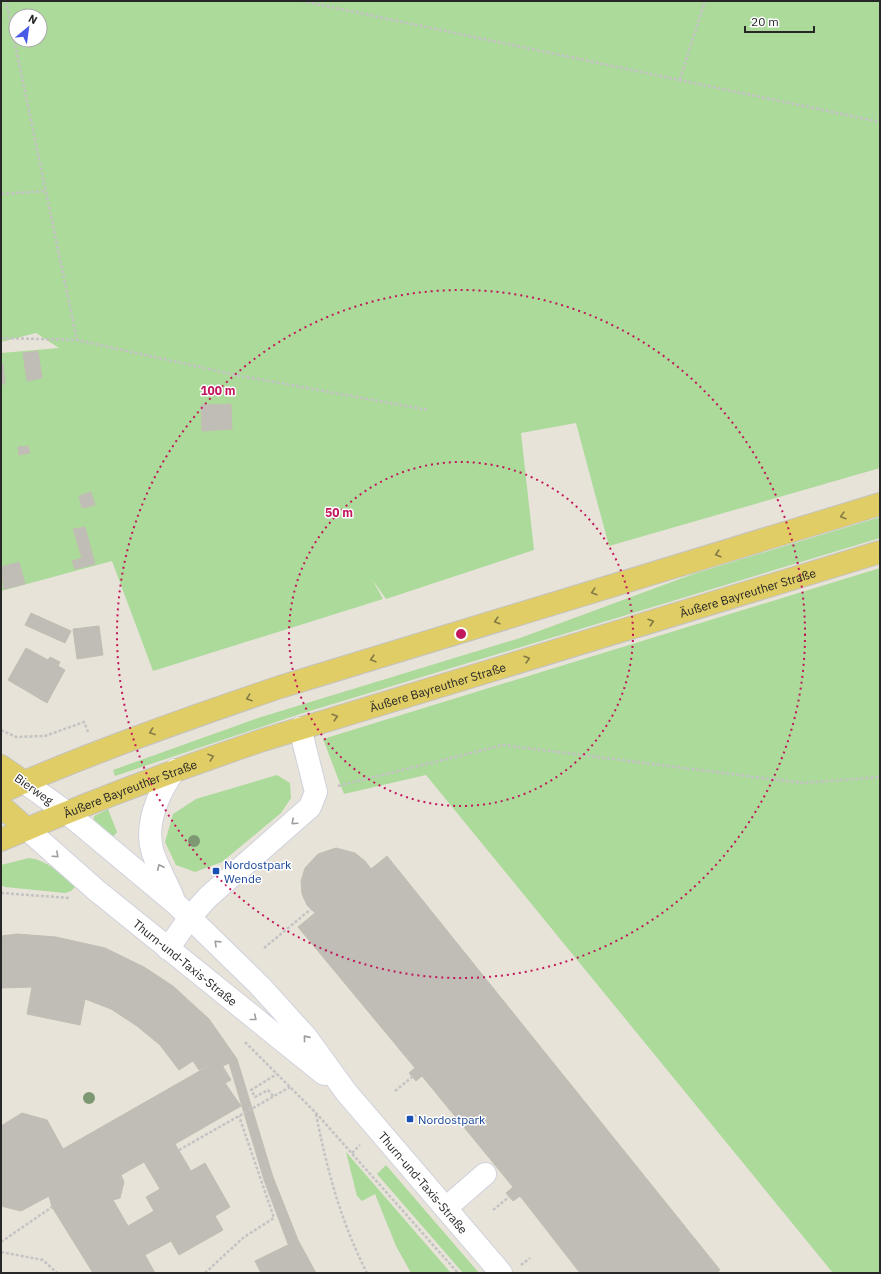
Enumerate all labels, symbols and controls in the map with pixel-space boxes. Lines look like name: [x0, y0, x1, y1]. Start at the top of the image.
north arrow: [8, 8, 48, 48]
scale bar: [745, 8, 814, 34]
text: N: [26, 11, 40, 27]
text: 20 m: [751, 14, 779, 29]
text: 100 m: [200, 383, 236, 398]
text: 50 m: [325, 505, 353, 520]
one-way arrow: [839, 511, 846, 520]
one-way arrow: [715, 549, 722, 558]
street label: Äußere Bayreuther Straße: [678, 564, 818, 620]
one-way arrow: [591, 587, 598, 596]
one-way arrow: [494, 616, 501, 625]
one-way arrow: [647, 618, 654, 627]
centre of rings: [454, 627, 468, 641]
one-way arrow: [370, 654, 377, 663]
one-way arrow: [523, 655, 530, 664]
street label: Äußere Bayreuther Straße: [368, 659, 508, 715]
one-way arrow: [246, 693, 253, 702]
one-way arrow: [332, 713, 339, 722]
one-way arrow: [149, 727, 156, 735]
one-way arrow: [208, 753, 215, 762]
street label: Äußere Bayreuther Straße: [61, 756, 199, 821]
street label: Bierweg: [12, 770, 57, 808]
one-way arrow: [291, 817, 298, 824]
one-way arrow: [52, 850, 59, 857]
place label: Nordostpark Wende: [224, 857, 292, 886]
one-way arrow: [156, 864, 164, 871]
marker: Nordostpark Wende: [211, 866, 221, 876]
street label: Thurn-und-Taxis-Straße: [130, 916, 241, 1009]
one-way arrow: [214, 941, 222, 948]
one-way arrow: [250, 1014, 257, 1021]
one-way arrow: [304, 1035, 311, 1042]
place label: Nordostpark: [418, 1112, 486, 1127]
marker: Nordostpark: [405, 1114, 415, 1124]
street label: Thurn-und-Taxis-Straße: [376, 1128, 471, 1237]

